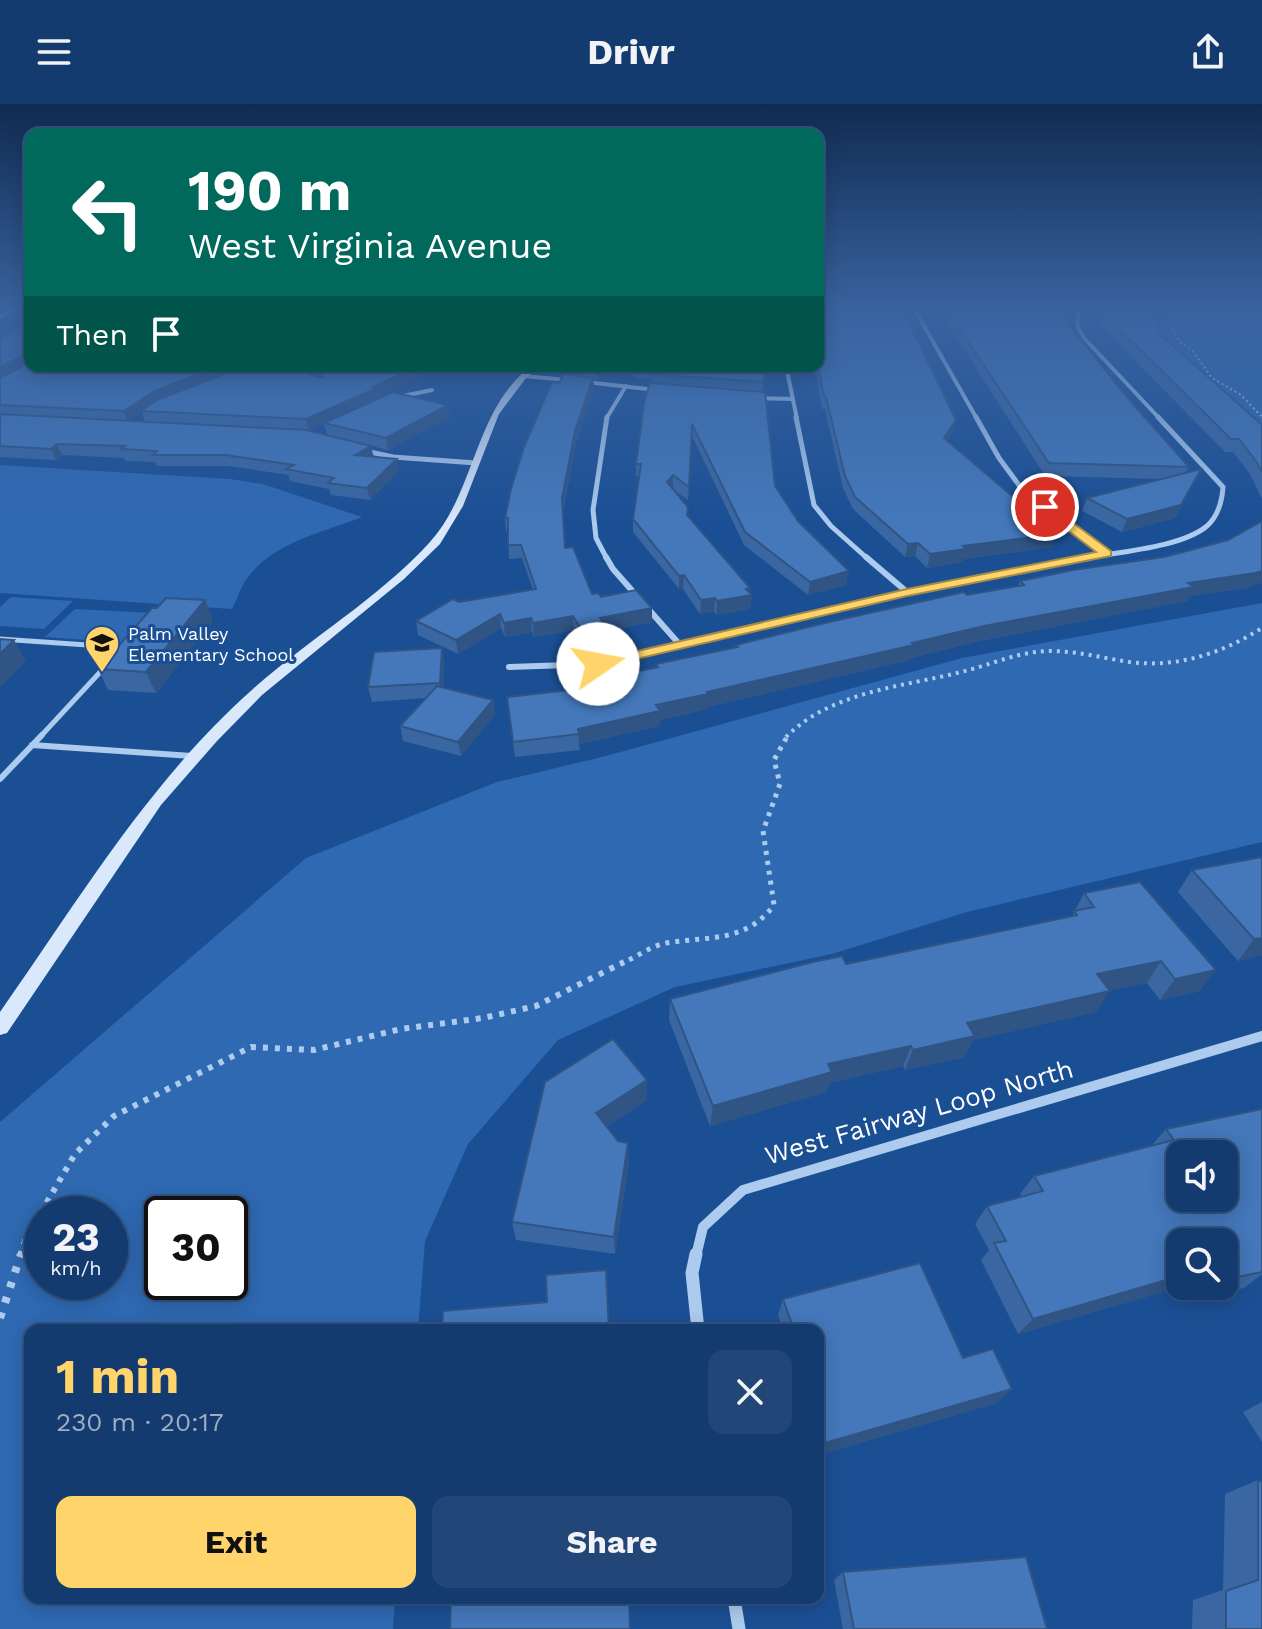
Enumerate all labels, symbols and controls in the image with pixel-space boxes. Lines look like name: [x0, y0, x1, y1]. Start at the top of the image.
icon: menu: [32, 30, 76, 74]
icon: share: [1186, 30, 1230, 74]
text: Drivr: [587, 31, 675, 73]
text: 190 m: [188, 158, 351, 224]
icon: left: [56, 160, 160, 264]
text: West Virginia Avenue: [188, 225, 552, 267]
icon: arrive: [144, 312, 188, 356]
text: Then: [56, 317, 128, 352]
pin: [1011, 473, 1079, 541]
icon: arrive: [1023, 485, 1067, 529]
position arrow: [556, 622, 640, 706]
place label: Palm Valley Elementary School: [128, 623, 294, 665]
school or university icon: Palm Valley Elementary School: [83, 624, 121, 674]
street label: West Fairway Loop North: [761, 1054, 1077, 1170]
map controls: [1166, 1140, 1238, 1300]
button: sound: [1166, 1140, 1238, 1212]
speed limit sign: 30: [144, 1196, 248, 1300]
text: 23: [52, 1214, 100, 1261]
button: search: [1166, 1228, 1238, 1300]
text: km/h: [50, 1256, 102, 1280]
text: 1 min: [56, 1348, 179, 1405]
button: close: [708, 1350, 792, 1434]
text: 230 m · 20:17: [56, 1407, 224, 1437]
button: Exit: [56, 1496, 416, 1588]
button: Share: [432, 1496, 792, 1588]

